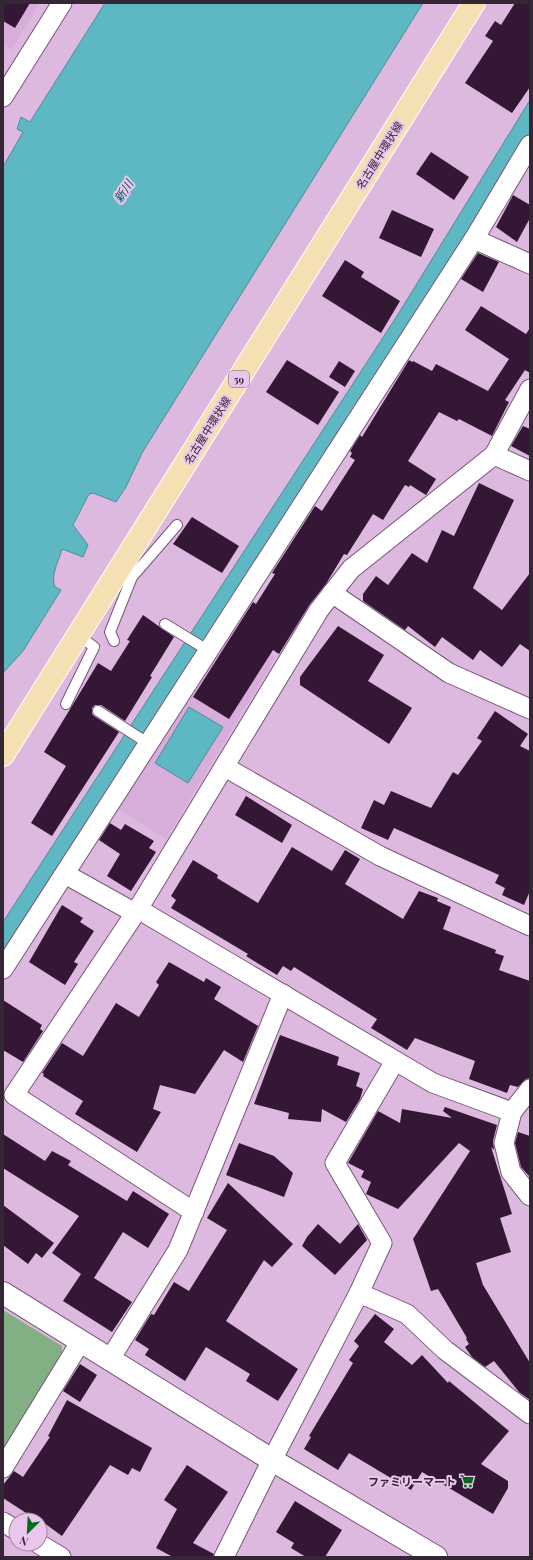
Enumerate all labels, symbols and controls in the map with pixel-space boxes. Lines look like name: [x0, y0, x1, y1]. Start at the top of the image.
street label: 名古屋中環状線: [352, 118, 406, 192]
water label: 新川: [110, 175, 137, 205]
road number: 59: [229, 371, 249, 387]
street label: 名古屋中環状線: [180, 393, 234, 467]
supermarket icon: ファミリーマート: [459, 1473, 475, 1489]
place label: ファミリーマート: [368, 1474, 456, 1489]
north arrow: [8, 1512, 48, 1552]
text: N: [17, 1533, 30, 1550]

